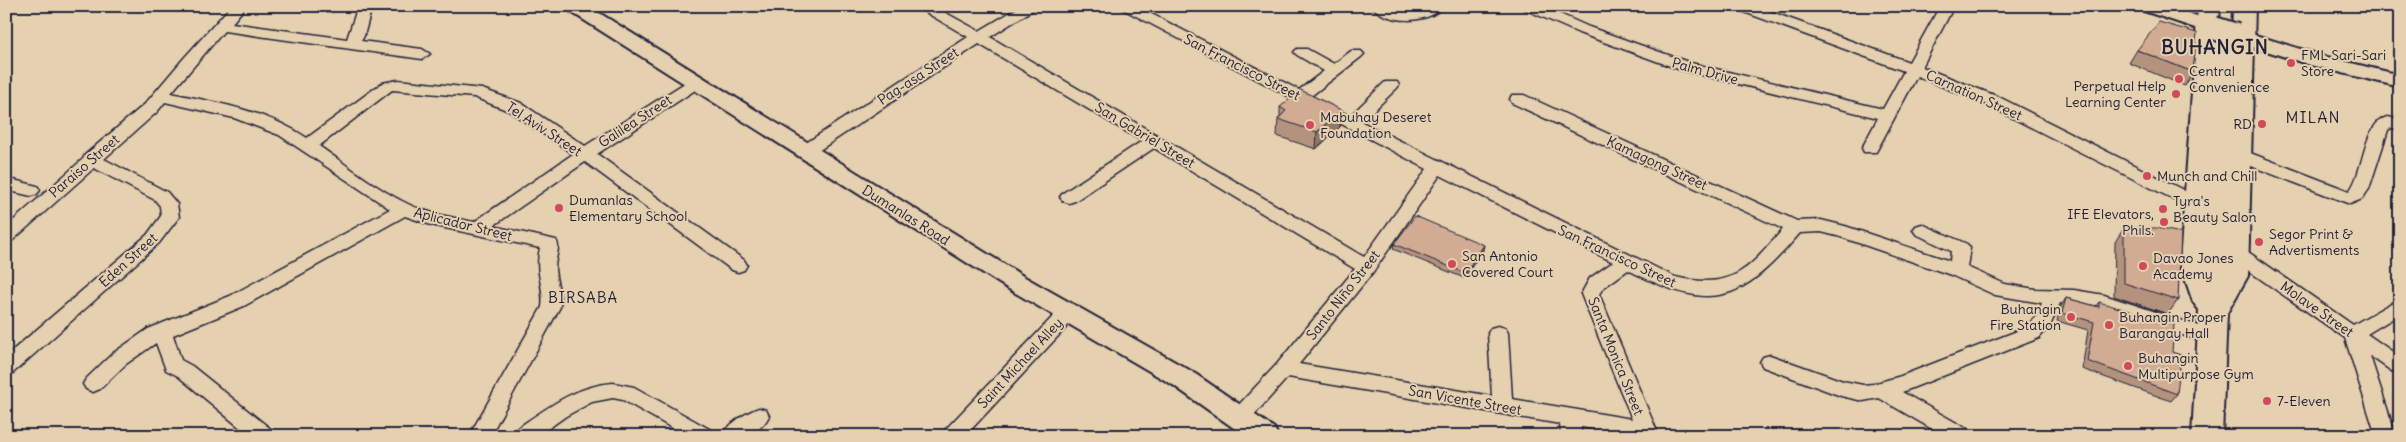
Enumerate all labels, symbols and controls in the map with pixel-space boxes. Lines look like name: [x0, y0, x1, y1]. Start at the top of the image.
street label: San Francisco Street: [1181, 30, 1304, 104]
district label: BUHANGIN: [2161, 35, 2269, 59]
street label: Pag-asa Street: [874, 43, 962, 109]
place label: FML Sari-Sari Store: [2301, 46, 2386, 80]
street label: Palm Drive: [1670, 54, 1740, 88]
marker: FML Sari-Sari Store: [2285, 57, 2297, 69]
place label: Central Convenience: [2189, 62, 2270, 96]
street label: Carnation Street: [1923, 66, 2025, 124]
marker: Central Convenience: [2173, 73, 2185, 85]
place label: Perpetual Help Learning Center: [2065, 77, 2166, 111]
marker: Perpetual Help Learning Center: [2170, 88, 2182, 100]
street label: Galilea Street: [595, 90, 675, 151]
street label: Tel Aviv Street: [503, 98, 585, 160]
street label: San Gabriel Street: [1092, 98, 1198, 172]
district label: MILAN: [2285, 107, 2341, 127]
place label: Mabuhay Deseret Foundation: [1320, 108, 1432, 142]
place label: RD: [2233, 115, 2252, 133]
marker: RD: [2256, 118, 2268, 130]
marker: Mabuhay Deseret Foundation: [1304, 119, 1316, 131]
street label: Paraiso Street: [45, 130, 123, 202]
street label: Kamagong Street: [1604, 132, 1710, 194]
place label: Munch and Chill: [2157, 167, 2257, 185]
marker: Munch and Chill: [2141, 170, 2153, 182]
street label: Dumanlas Road: [859, 181, 953, 249]
place label: Dumanlas Elementary School: [569, 191, 687, 225]
place label: Tyra's Beauty Salon: [2173, 192, 2257, 226]
marker: Dumanlas Elementary School: [553, 202, 565, 214]
street label: Aplicador Street: [412, 203, 514, 245]
marker: Tyra's Beauty Salon: [2157, 203, 2169, 215]
place label: IFE Elevators, Phils.: [2067, 205, 2154, 239]
marker: IFE Elevators, Phils.: [2158, 216, 2170, 228]
street label: San Francisco Street: [1555, 221, 1679, 291]
place label: Segor Print & Advertisments: [2269, 225, 2359, 259]
street label: Eden Street: [95, 229, 161, 291]
marker: Segor Print & Advertisments: [2253, 236, 2265, 248]
street label: Santo Niño Street: [1302, 246, 1384, 344]
place label: San Antonio Covered Court: [1462, 247, 1554, 281]
place label: Davao Jones Academy: [2153, 249, 2234, 283]
marker: San Antonio Covered Court: [1446, 258, 1458, 270]
marker: Davao Jones Academy: [2137, 260, 2149, 272]
street label: Molave Street: [2277, 277, 2357, 341]
district label: BIRSABA: [548, 288, 618, 307]
street label: Santa Monica Street: [1584, 294, 1648, 418]
place label: Buhangin Fire Station: [1990, 300, 2061, 334]
place label: Buhangin Proper Barangay Hall: [2119, 308, 2226, 342]
marker: Buhangin Fire Station: [2065, 311, 2077, 323]
street label: Saint Michael Alley: [973, 314, 1067, 412]
marker: Buhangin Proper Barangay Hall: [2103, 319, 2115, 331]
place label: Buhangin Multipurpose Gym: [2138, 349, 2254, 383]
marker: Buhangin Multipurpose Gym: [2122, 360, 2134, 372]
street label: San Vicente Street: [1407, 381, 1523, 419]
place label: 7-Eleven: [2277, 392, 2331, 410]
marker: 7-Eleven: [2261, 395, 2273, 407]

